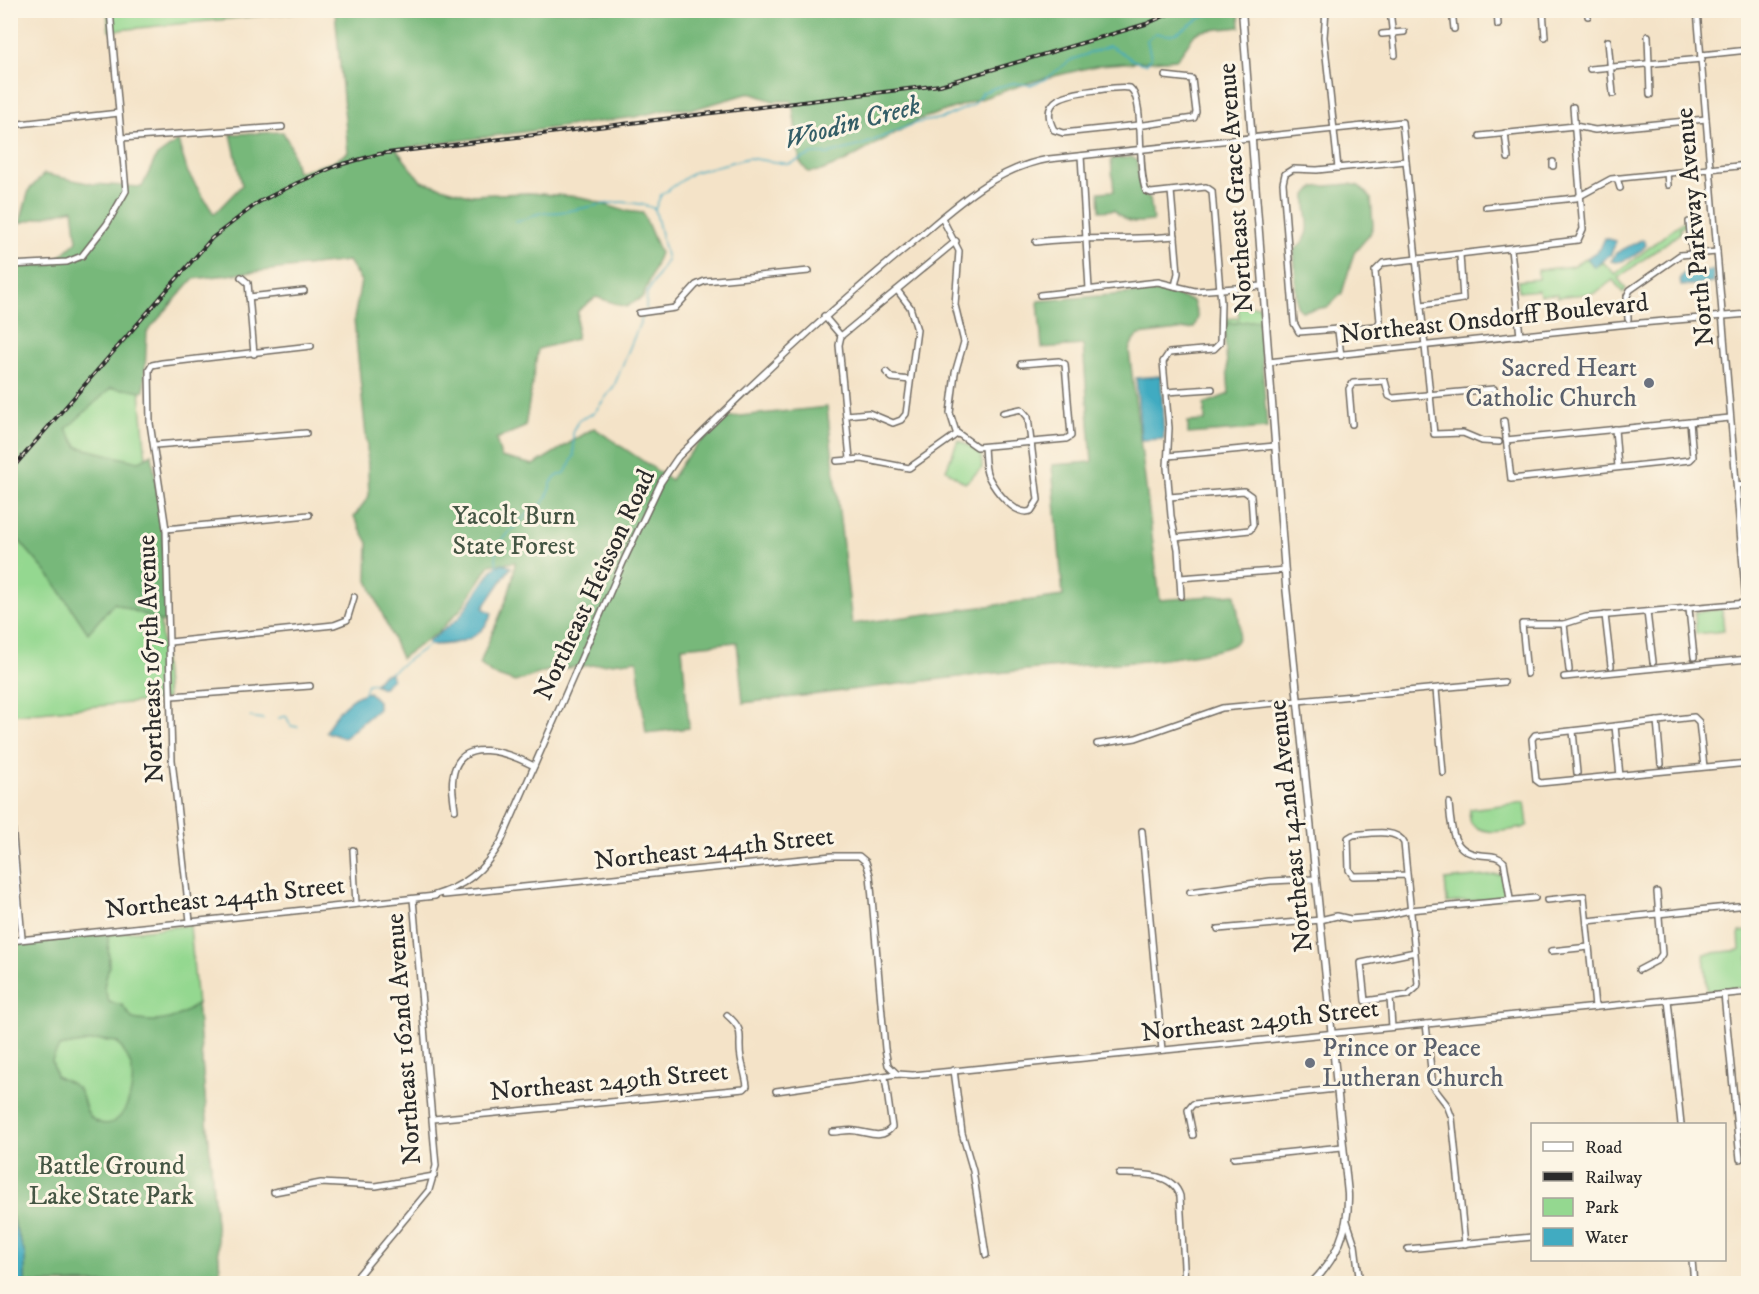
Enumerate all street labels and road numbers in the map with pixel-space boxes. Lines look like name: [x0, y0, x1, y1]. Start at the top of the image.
street label: Northeast Grace Avenue: [1211, 62, 1261, 314]
street label: North Parkway Avenue: [1668, 106, 1722, 348]
street label: Northeast Onsdorff Boulevard: [1338, 286, 1650, 352]
street label: Northeast Heisson Road: [527, 464, 663, 706]
street label: Northeast 167th Avenue: [130, 534, 172, 784]
street label: Northeast 142nd Avenue: [1261, 698, 1321, 954]
street label: Northeast 244th Street: [592, 820, 836, 878]
street label: Northeast 244th Street: [103, 869, 347, 927]
street label: Northeast 162nd Avenue: [379, 912, 429, 1166]
street label: Northeast 249th Street: [1139, 992, 1381, 1050]
street label: Northeast 249th Street: [488, 1055, 730, 1109]

